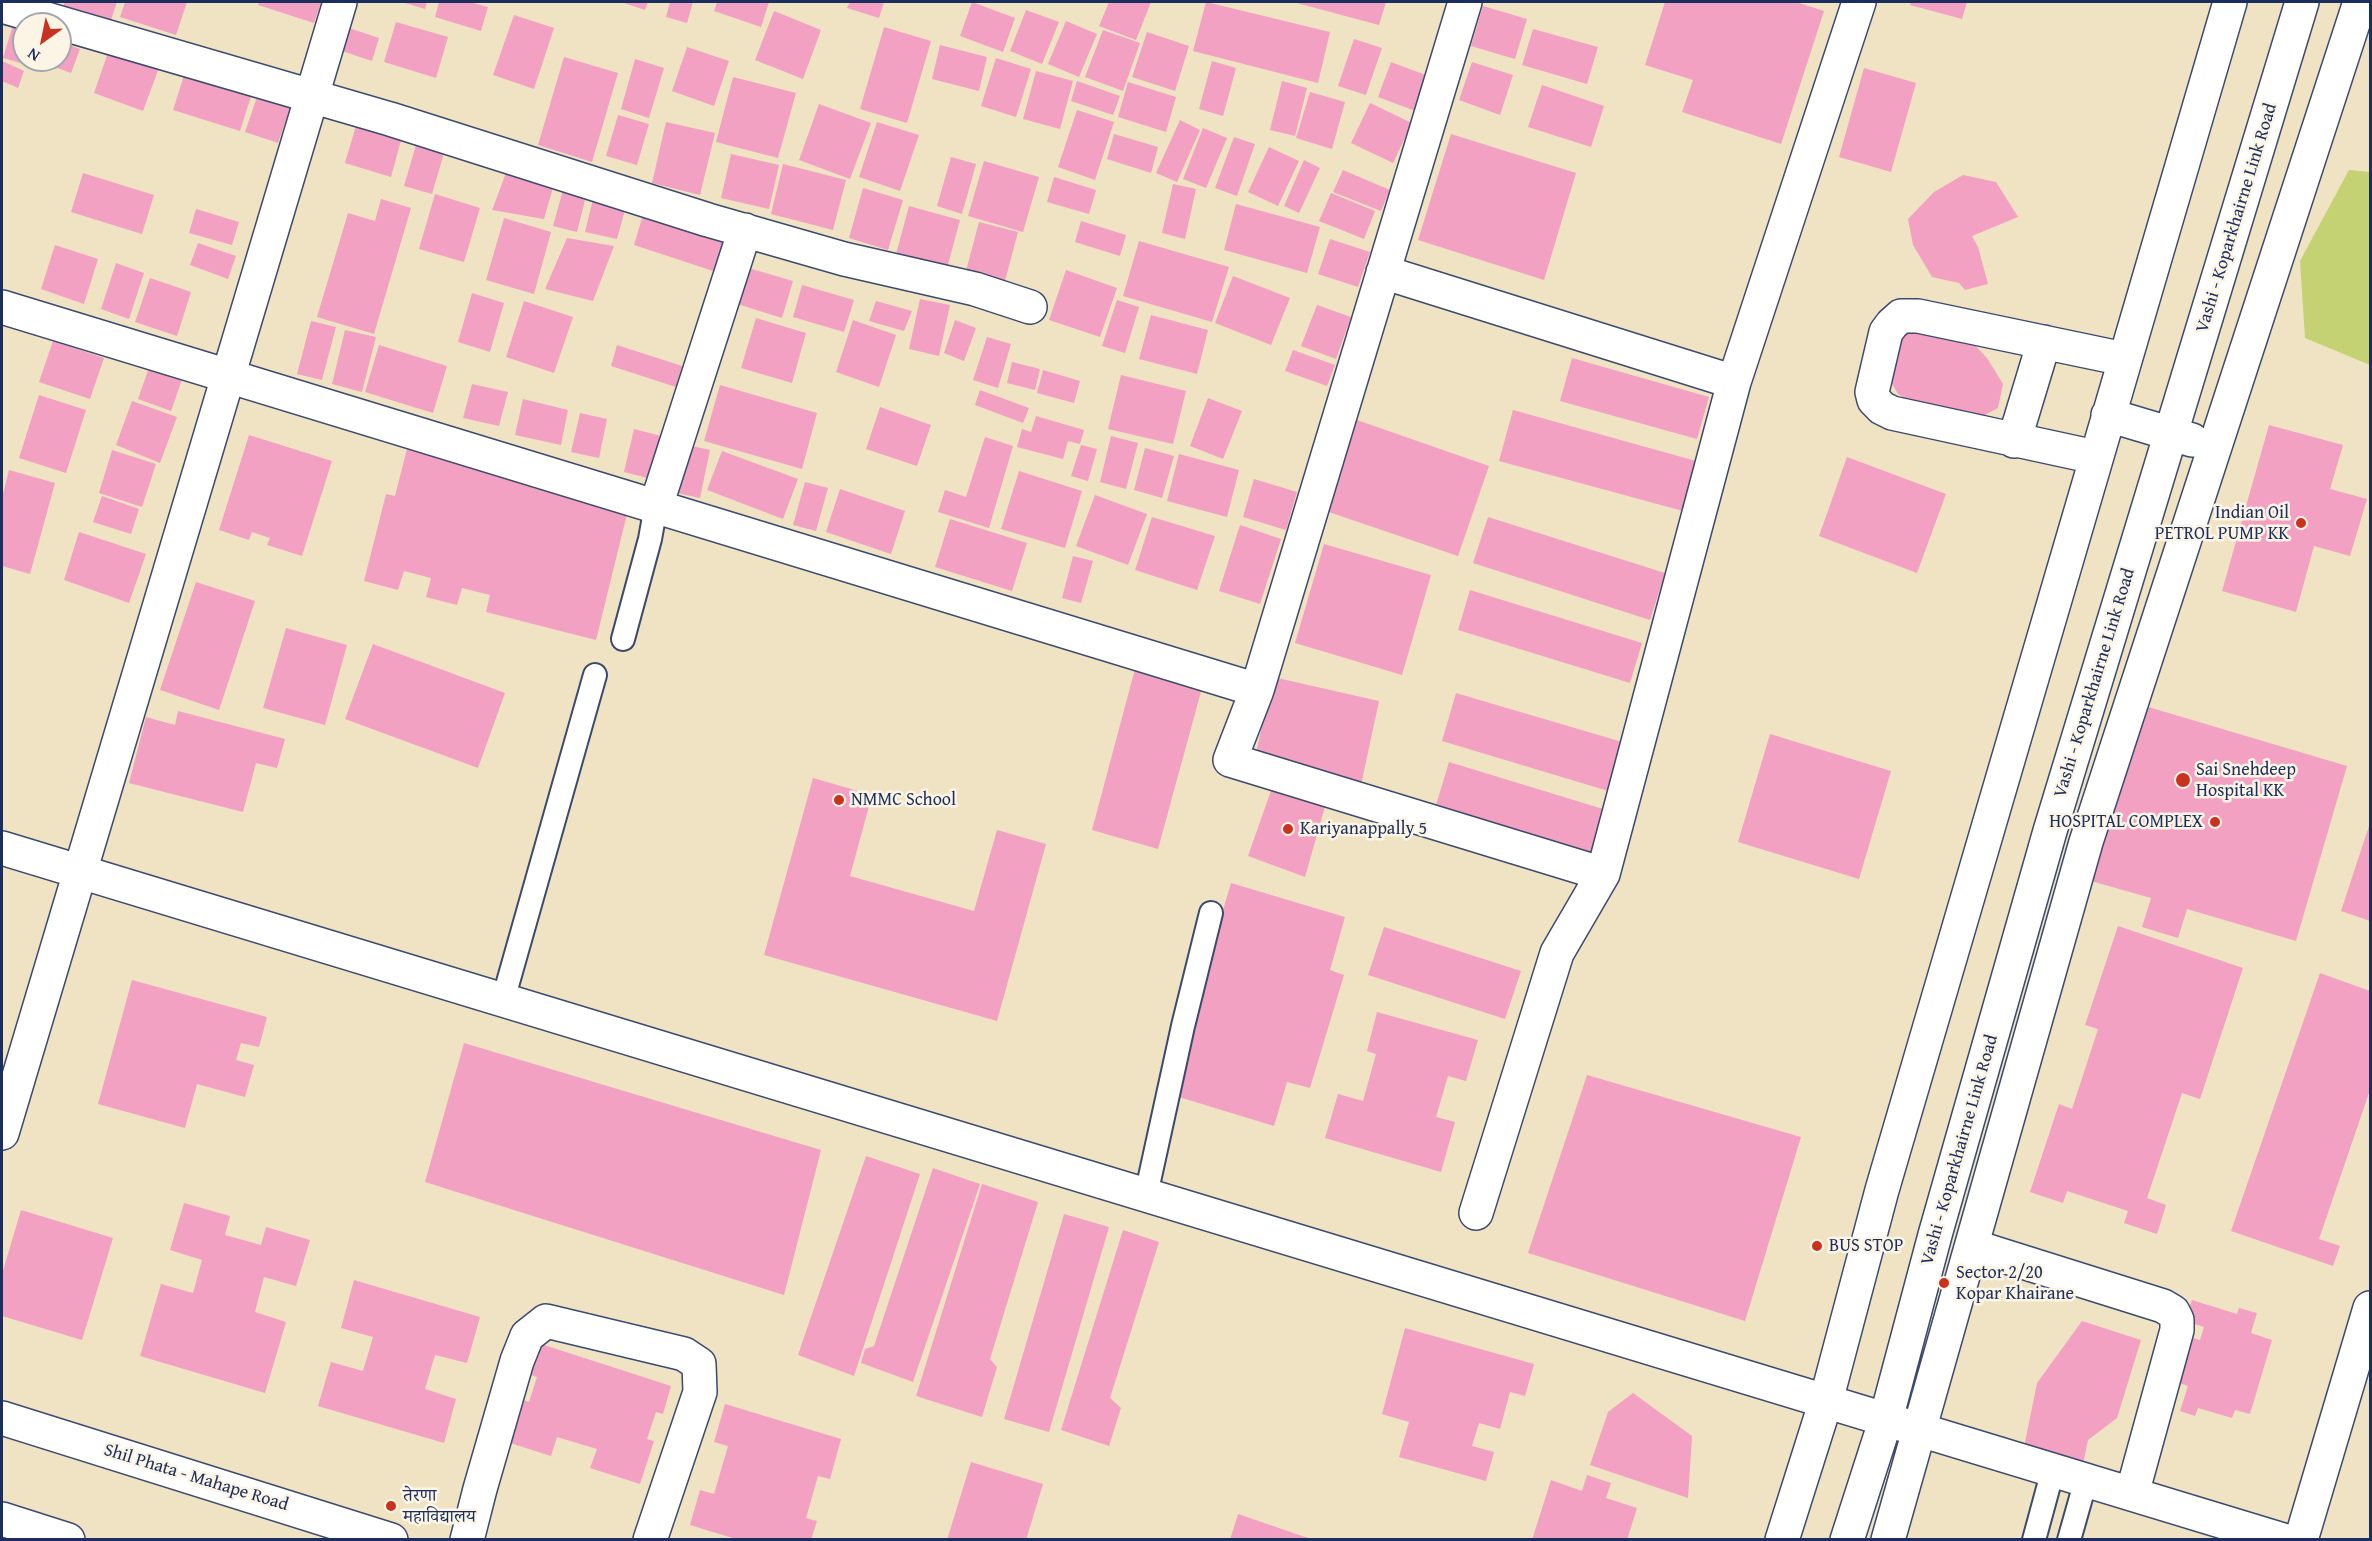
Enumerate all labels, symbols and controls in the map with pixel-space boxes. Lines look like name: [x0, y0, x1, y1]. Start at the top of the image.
north arrow: [12, 12, 72, 72]
text: N: [22, 42, 44, 68]
street label: Vashi - Koparkhairne Link Road: [2192, 101, 2282, 335]
place label: Indian Oil PETROL PUMP KK: [2155, 502, 2289, 544]
marker: Indian Oil PETROL PUMP KK: [2294, 516, 2308, 530]
street label: Vashi - Koparkhairne Link Road: [2050, 566, 2140, 800]
place label: Sai Snehdeep Hospital KK: [2196, 759, 2296, 802]
marker: Sai Snehdeep Hospital KK: [2174, 771, 2192, 789]
place label: NMMC School: [851, 789, 956, 811]
marker: NMMC School: [832, 793, 846, 807]
place label: HOSPITAL COMPLEX: [2049, 811, 2203, 833]
marker: HOSPITAL COMPLEX: [2208, 815, 2222, 829]
place label: Kariyanappally 5: [1300, 818, 1427, 840]
marker: Kariyanappally 5: [1281, 822, 1295, 836]
street label: Vashi - Koparkhairne Link Road: [1917, 1032, 2003, 1268]
place label: BUS STOP: [1829, 1235, 1903, 1257]
marker: BUS STOP: [1810, 1239, 1824, 1253]
place label: Sector 2/20 Kopar Khairane: [1956, 1262, 2074, 1304]
marker: Sector 2/20 Kopar Khairane: [1937, 1276, 1951, 1290]
street label: Shil Phata - Mahape Road: [101, 1440, 291, 1516]
place label: तेरणा महाविद्यालय: [403, 1485, 476, 1528]
marker: तेरणा महाविद्यालय: [384, 1499, 398, 1513]

